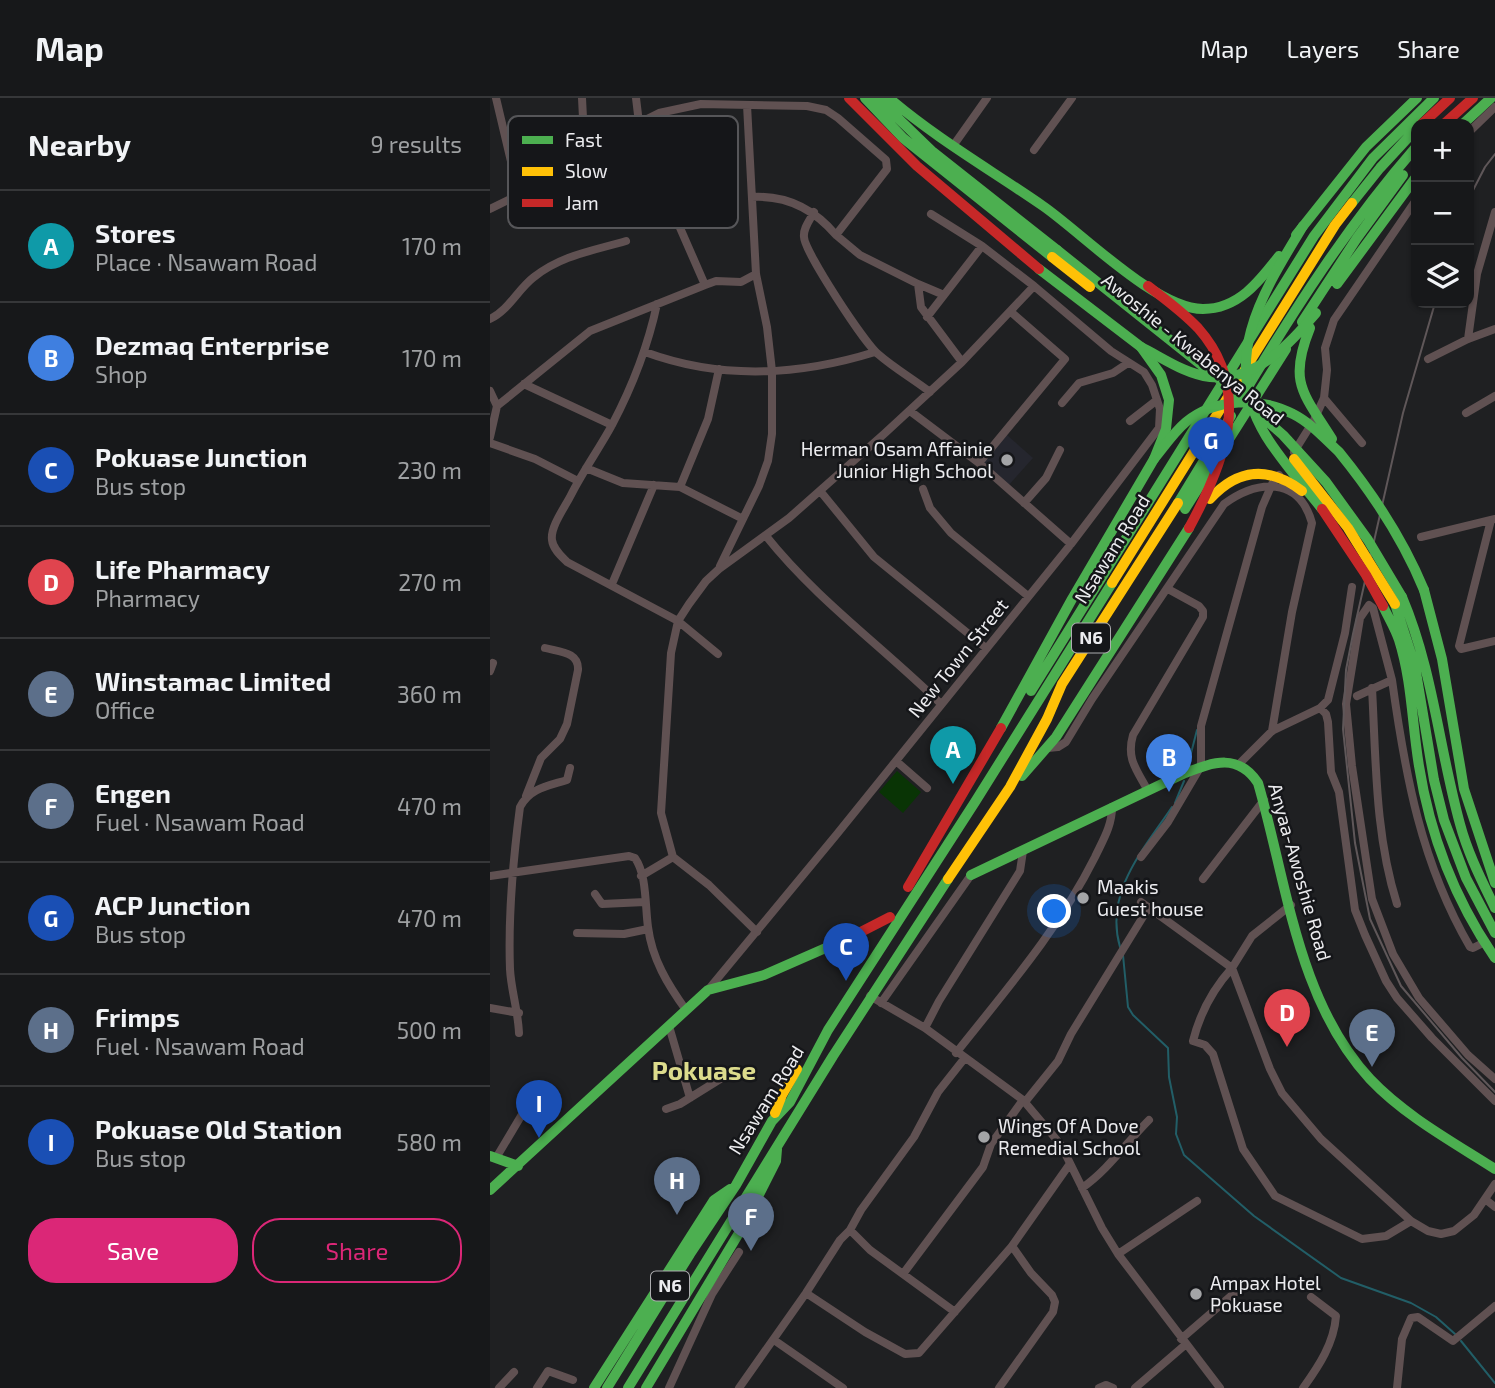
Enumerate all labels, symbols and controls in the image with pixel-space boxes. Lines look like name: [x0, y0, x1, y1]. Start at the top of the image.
text: Map: [35, 28, 104, 68]
text: Map: [1200, 34, 1248, 63]
text: Layers: [1286, 34, 1359, 63]
text: Share: [1397, 34, 1460, 63]
legend: [508, 116, 738, 228]
map controls: [1411, 119, 1474, 308]
button: +: [1411, 119, 1474, 182]
text: Nearby: [28, 126, 131, 162]
text: Fast: [565, 128, 602, 151]
text: 9 results: [371, 130, 462, 158]
text: Slow: [565, 159, 608, 182]
button: −: [1411, 182, 1474, 245]
text: Jam: [565, 191, 599, 214]
text: Stores: [95, 217, 176, 248]
text: A: [43, 232, 59, 260]
text: 170 m: [402, 232, 462, 260]
button: layers: [1411, 245, 1474, 308]
text: Place · Nsawam Road: [95, 248, 317, 276]
street label: Awoshie - Kwabenya Road: [1098, 268, 1289, 429]
text: Dezmaq Enterprise: [95, 329, 329, 360]
text: B: [44, 344, 58, 372]
text: 170 m: [402, 344, 462, 372]
text: Shop: [95, 360, 148, 388]
pin: G: [1188, 417, 1234, 475]
place label: Herman Osam Affainie Junior High School: [801, 437, 993, 482]
text: Pokuase Junction: [95, 441, 307, 472]
marker: Herman Osam Affainie Junior High School: [999, 452, 1015, 468]
text: C: [44, 456, 58, 484]
text: 230 m: [397, 456, 462, 484]
text: Bus stop: [95, 472, 186, 500]
street label: Nsawam Road: [1069, 490, 1154, 607]
text: Life Pharmacy: [95, 553, 270, 584]
text: D: [43, 568, 59, 596]
text: 270 m: [398, 568, 462, 596]
text: Pharmacy: [95, 584, 200, 612]
street label: New Town Street: [903, 594, 1013, 722]
road number: N6: [1072, 624, 1110, 652]
text: Winstamac Limited: [95, 665, 331, 696]
text: E: [44, 680, 58, 708]
text: 360 m: [397, 680, 462, 708]
text: Office: [95, 696, 155, 724]
pin: A: [930, 726, 976, 784]
pin: B: [1146, 734, 1192, 792]
text: Engen: [95, 777, 171, 808]
street label: Anyaa-Awoshie Road: [1264, 780, 1337, 963]
text: F: [45, 792, 57, 820]
text: 470 m: [397, 792, 462, 820]
text: Fuel · Nsawam Road: [95, 808, 305, 836]
place label: Maakis Guest house: [1097, 875, 1204, 920]
text: ACP Junction: [95, 889, 251, 920]
marker: Maakis Guest house: [1075, 890, 1091, 906]
your location: [1037, 894, 1071, 928]
text: G: [44, 904, 58, 932]
text: 470 m: [397, 904, 462, 932]
text: Bus stop: [95, 920, 186, 948]
pin: C: [823, 923, 869, 981]
pin: D: [1264, 989, 1310, 1047]
text: Frimps: [95, 1001, 180, 1032]
pin: E: [1349, 1009, 1395, 1067]
text: H: [43, 1016, 59, 1044]
text: 500 m: [397, 1016, 462, 1044]
text: Fuel · Nsawam Road: [95, 1032, 305, 1060]
street label: Nsawam Road: [723, 1041, 808, 1158]
district label: Pokuase: [652, 1054, 756, 1085]
pin: I: [516, 1080, 562, 1138]
text: Pokuase Old Station: [95, 1113, 342, 1144]
place label: Wings Of A Dove Remedial School: [998, 1114, 1141, 1159]
text: I: [48, 1128, 54, 1156]
text: 580 m: [397, 1128, 462, 1156]
marker: Wings Of A Dove Remedial School: [976, 1129, 992, 1145]
text: Bus stop: [95, 1144, 186, 1172]
pin: H: [654, 1157, 700, 1215]
pin: F: [728, 1193, 774, 1251]
button: Save: [28, 1218, 238, 1283]
button: Share: [252, 1218, 462, 1283]
place label: Ampax Hotel Pokuase: [1210, 1271, 1321, 1316]
road number: N6: [651, 1272, 689, 1301]
marker: Ampax Hotel Pokuase: [1188, 1286, 1204, 1302]

